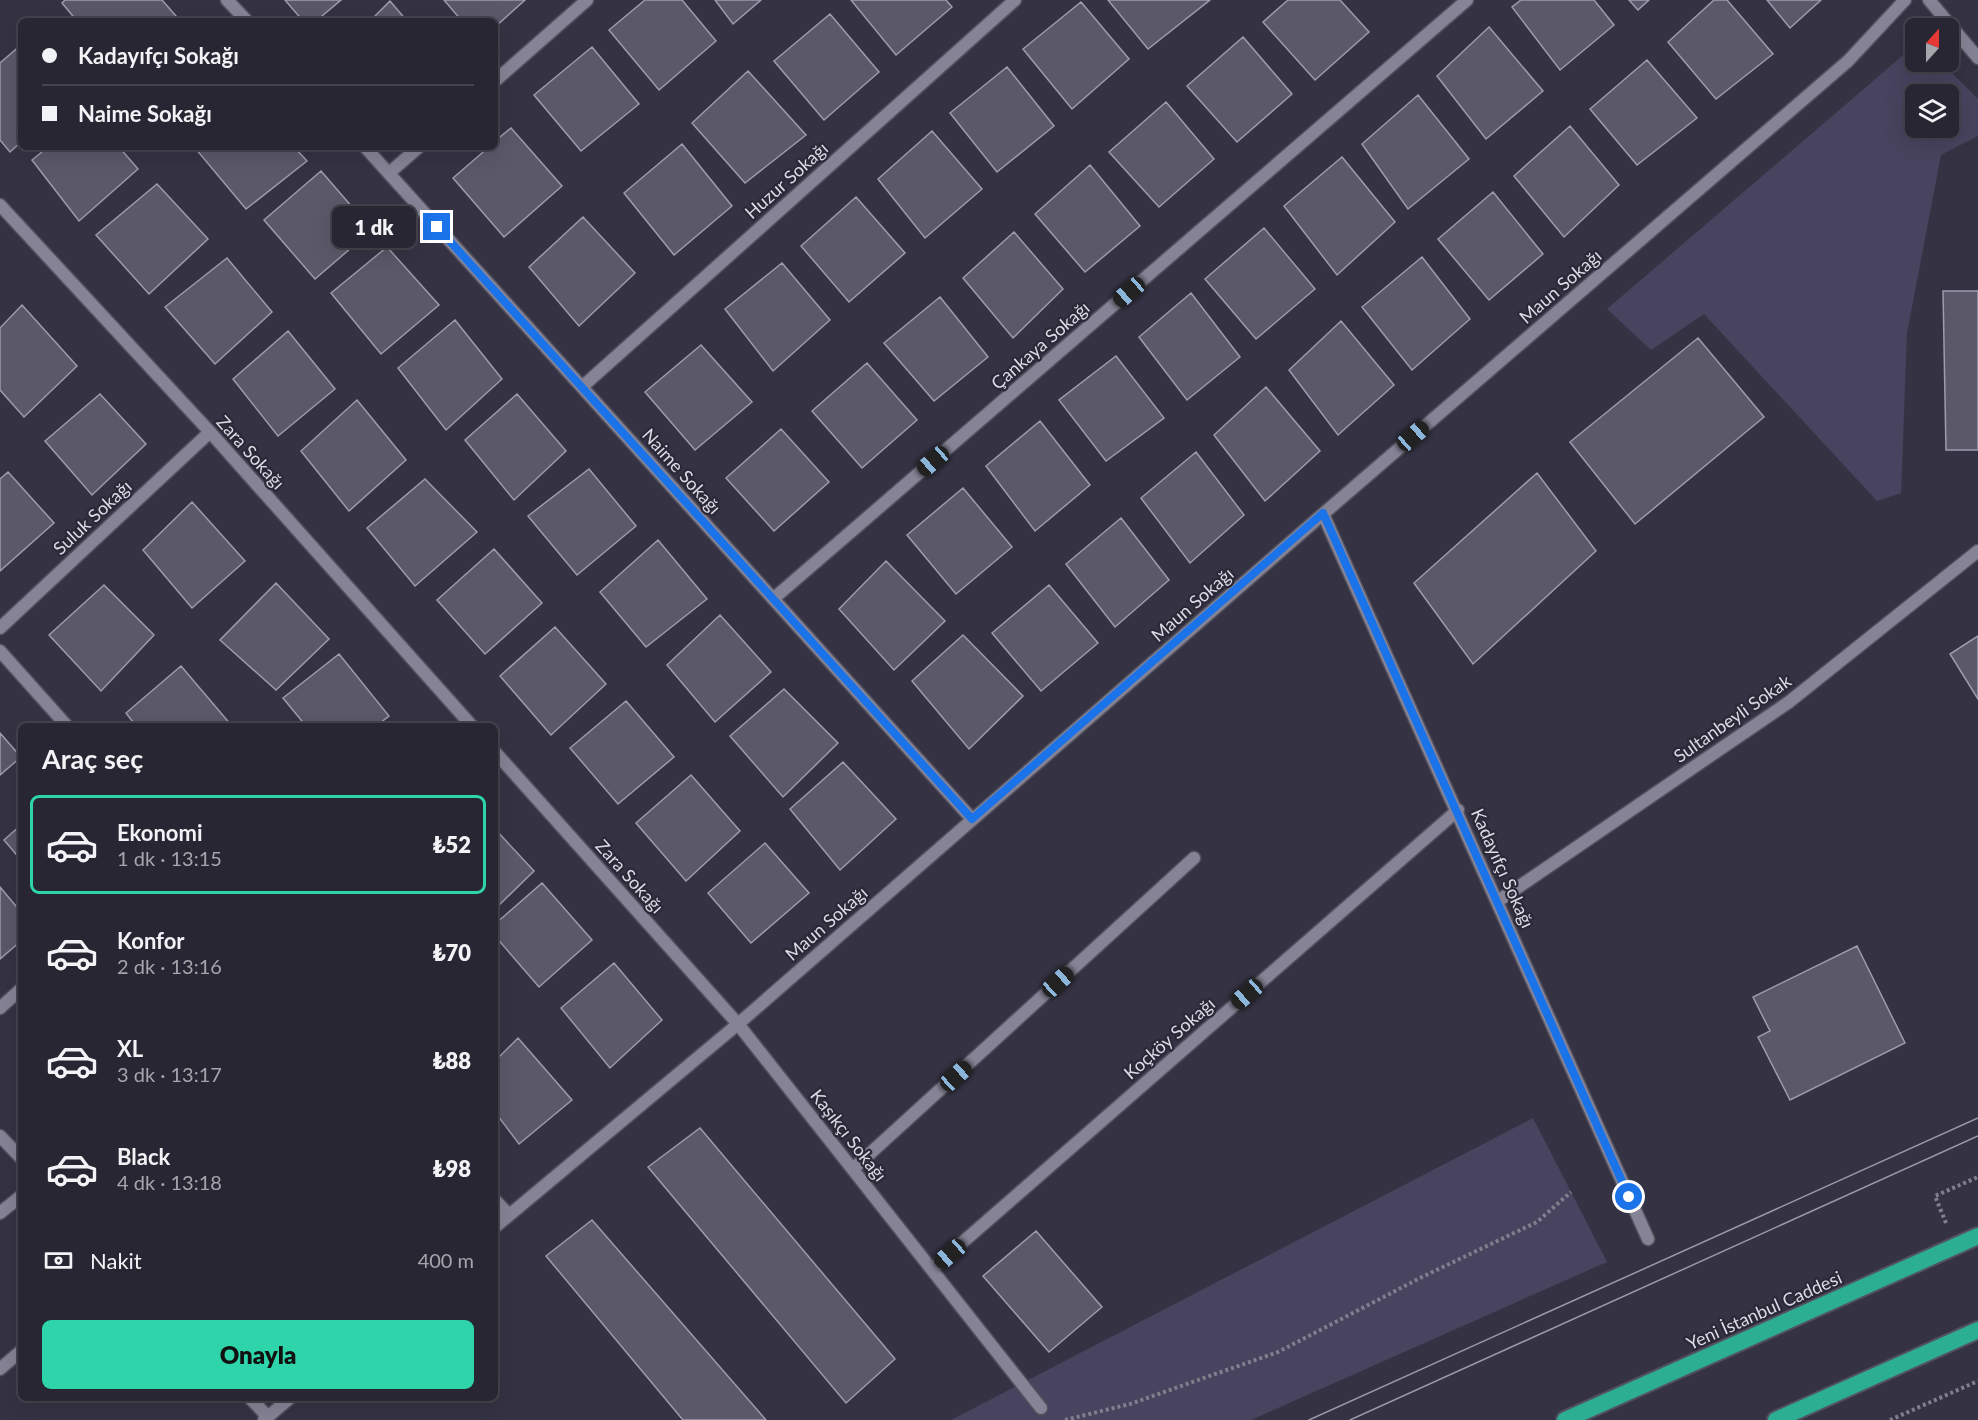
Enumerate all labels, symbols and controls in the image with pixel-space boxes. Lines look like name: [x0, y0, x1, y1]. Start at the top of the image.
north arrow: [1905, 18, 1959, 72]
map controls: [1905, 18, 1959, 138]
text: Kadayıfçı Sokağı: [78, 42, 239, 69]
button: layers: [1905, 84, 1959, 138]
text: Naime Sokağı: [78, 100, 212, 127]
street label: Huzur Sokağı: [740, 137, 832, 223]
callout: 1 dk: [332, 206, 416, 248]
route end: [423, 213, 450, 240]
text: 1 dk: [355, 215, 393, 239]
street label: Maun Sokağı: [1514, 244, 1606, 328]
car: [1110, 273, 1148, 311]
street label: Çankaya Sokağı: [986, 296, 1094, 394]
street label: Zara Sokağı: [212, 411, 290, 493]
car: [1394, 417, 1432, 455]
street label: Naime Sokağı: [638, 424, 726, 518]
car: [914, 442, 952, 480]
street label: Suluk Sokağı: [48, 475, 136, 559]
street label: Maun Sokağı: [1146, 562, 1238, 646]
street label: Sultanbeyli Sokak: [1669, 669, 1796, 767]
text: Araç seç: [42, 742, 143, 775]
street label: Kadayıfçı Sokağı: [1467, 805, 1539, 931]
icon: car: [45, 818, 99, 872]
text: Ekonomi: [117, 819, 203, 846]
text: ₺52: [433, 831, 471, 858]
street label: Zara Sokağı: [591, 835, 669, 917]
text: 1 dk · 13:15: [117, 846, 222, 870]
street label: Maun Sokağı: [780, 881, 872, 965]
icon: car: [45, 926, 99, 980]
text: Konfor: [117, 927, 185, 954]
text: ₺70: [433, 939, 471, 966]
text: 2 dk · 13:16: [117, 954, 222, 978]
car: [1039, 963, 1077, 1001]
car: [1228, 975, 1266, 1013]
street label: Koçköy Sokağı: [1119, 992, 1219, 1084]
icon: car: [45, 1034, 99, 1088]
text: XL: [117, 1035, 143, 1062]
text: ₺88: [433, 1047, 471, 1074]
car: [937, 1057, 975, 1095]
text: 3 dk · 13:17: [117, 1062, 222, 1086]
street label: Kaşıkçı Sokağı: [806, 1085, 892, 1185]
icon: car: [45, 1142, 99, 1196]
text: Black: [117, 1143, 170, 1170]
text: ₺98: [433, 1155, 471, 1182]
text: 4 dk · 13:18: [117, 1170, 222, 1194]
route start: [1615, 1183, 1642, 1210]
car: [931, 1235, 969, 1273]
icon: cash: [42, 1244, 75, 1277]
text: Nakit: [90, 1247, 142, 1274]
text: 400 m: [418, 1248, 474, 1272]
street label: Yeni İstanbul Caddesi: [1683, 1266, 1845, 1354]
button: Onayla: [42, 1320, 474, 1389]

